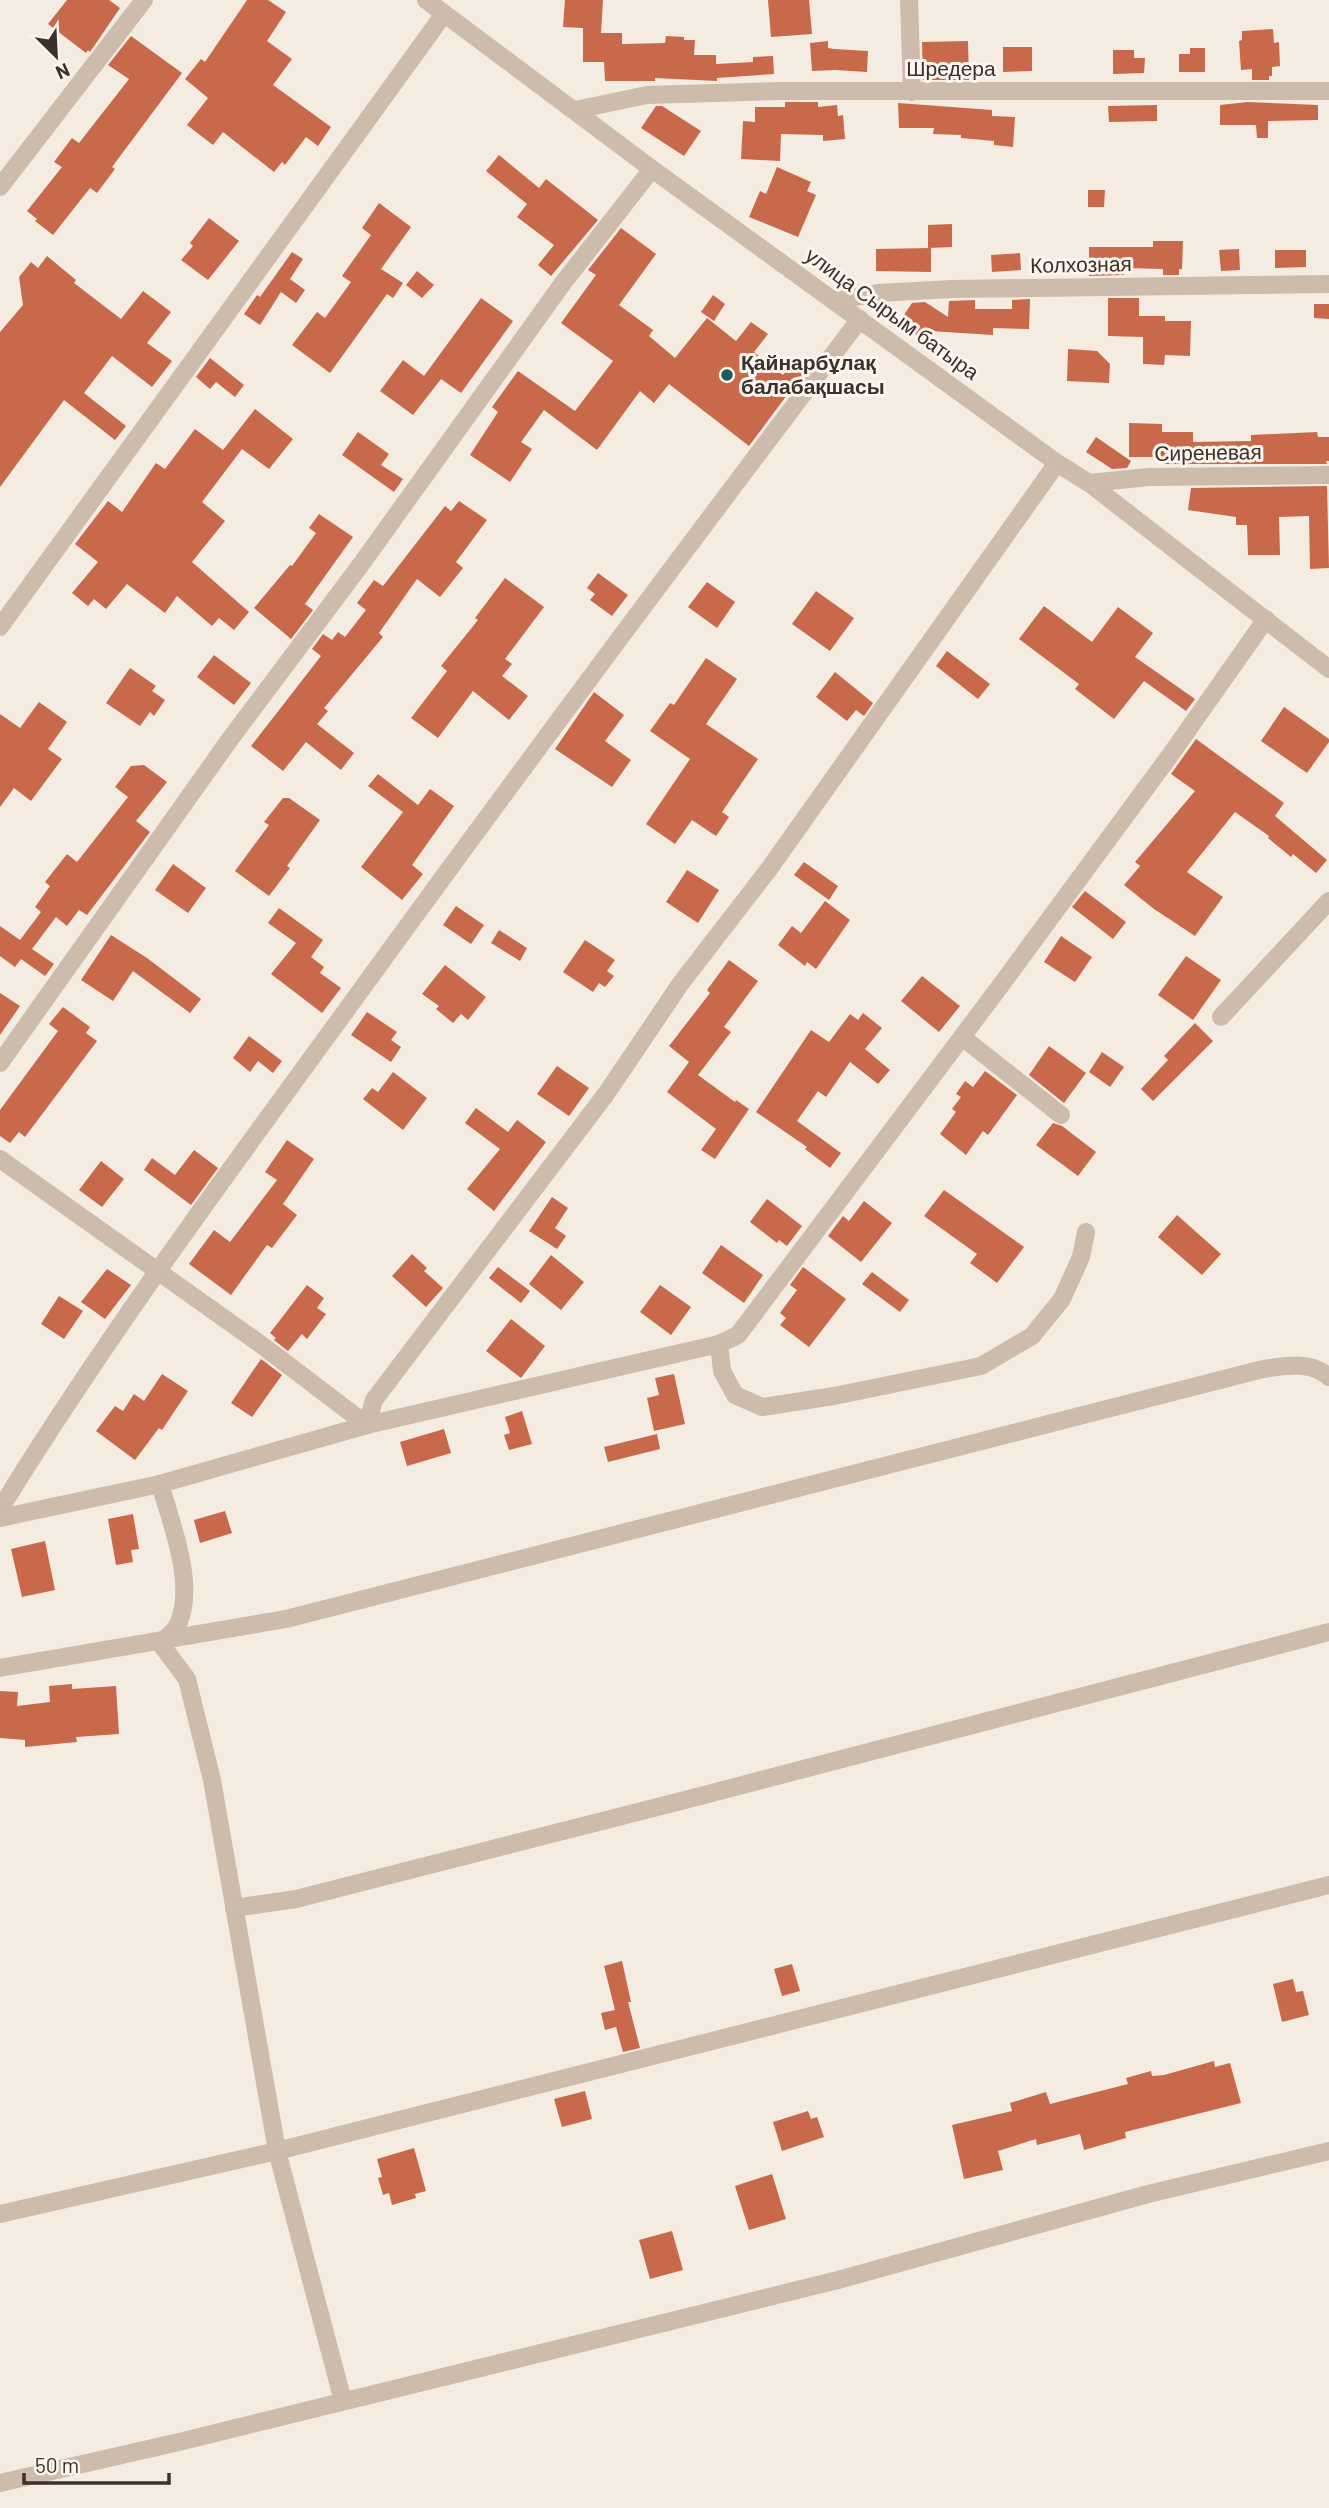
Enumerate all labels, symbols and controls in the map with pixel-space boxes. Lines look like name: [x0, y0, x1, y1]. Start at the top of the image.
north arrow: [21, 21, 91, 91]
street label: Шредера: [906, 55, 996, 80]
text: N: [53, 59, 74, 85]
street label: улица Сырым батыра: [801, 241, 985, 384]
street label: Колхозная: [1030, 250, 1132, 277]
place label: Қайнарбұлақ балабақшасы: [741, 349, 885, 398]
marker: Қайнарбұлақ балабақшасы: [719, 367, 735, 383]
street label: Сиреневая: [1154, 438, 1262, 465]
scale bar: [24, 2442, 170, 2486]
text: 50 m: [35, 2452, 79, 2477]

